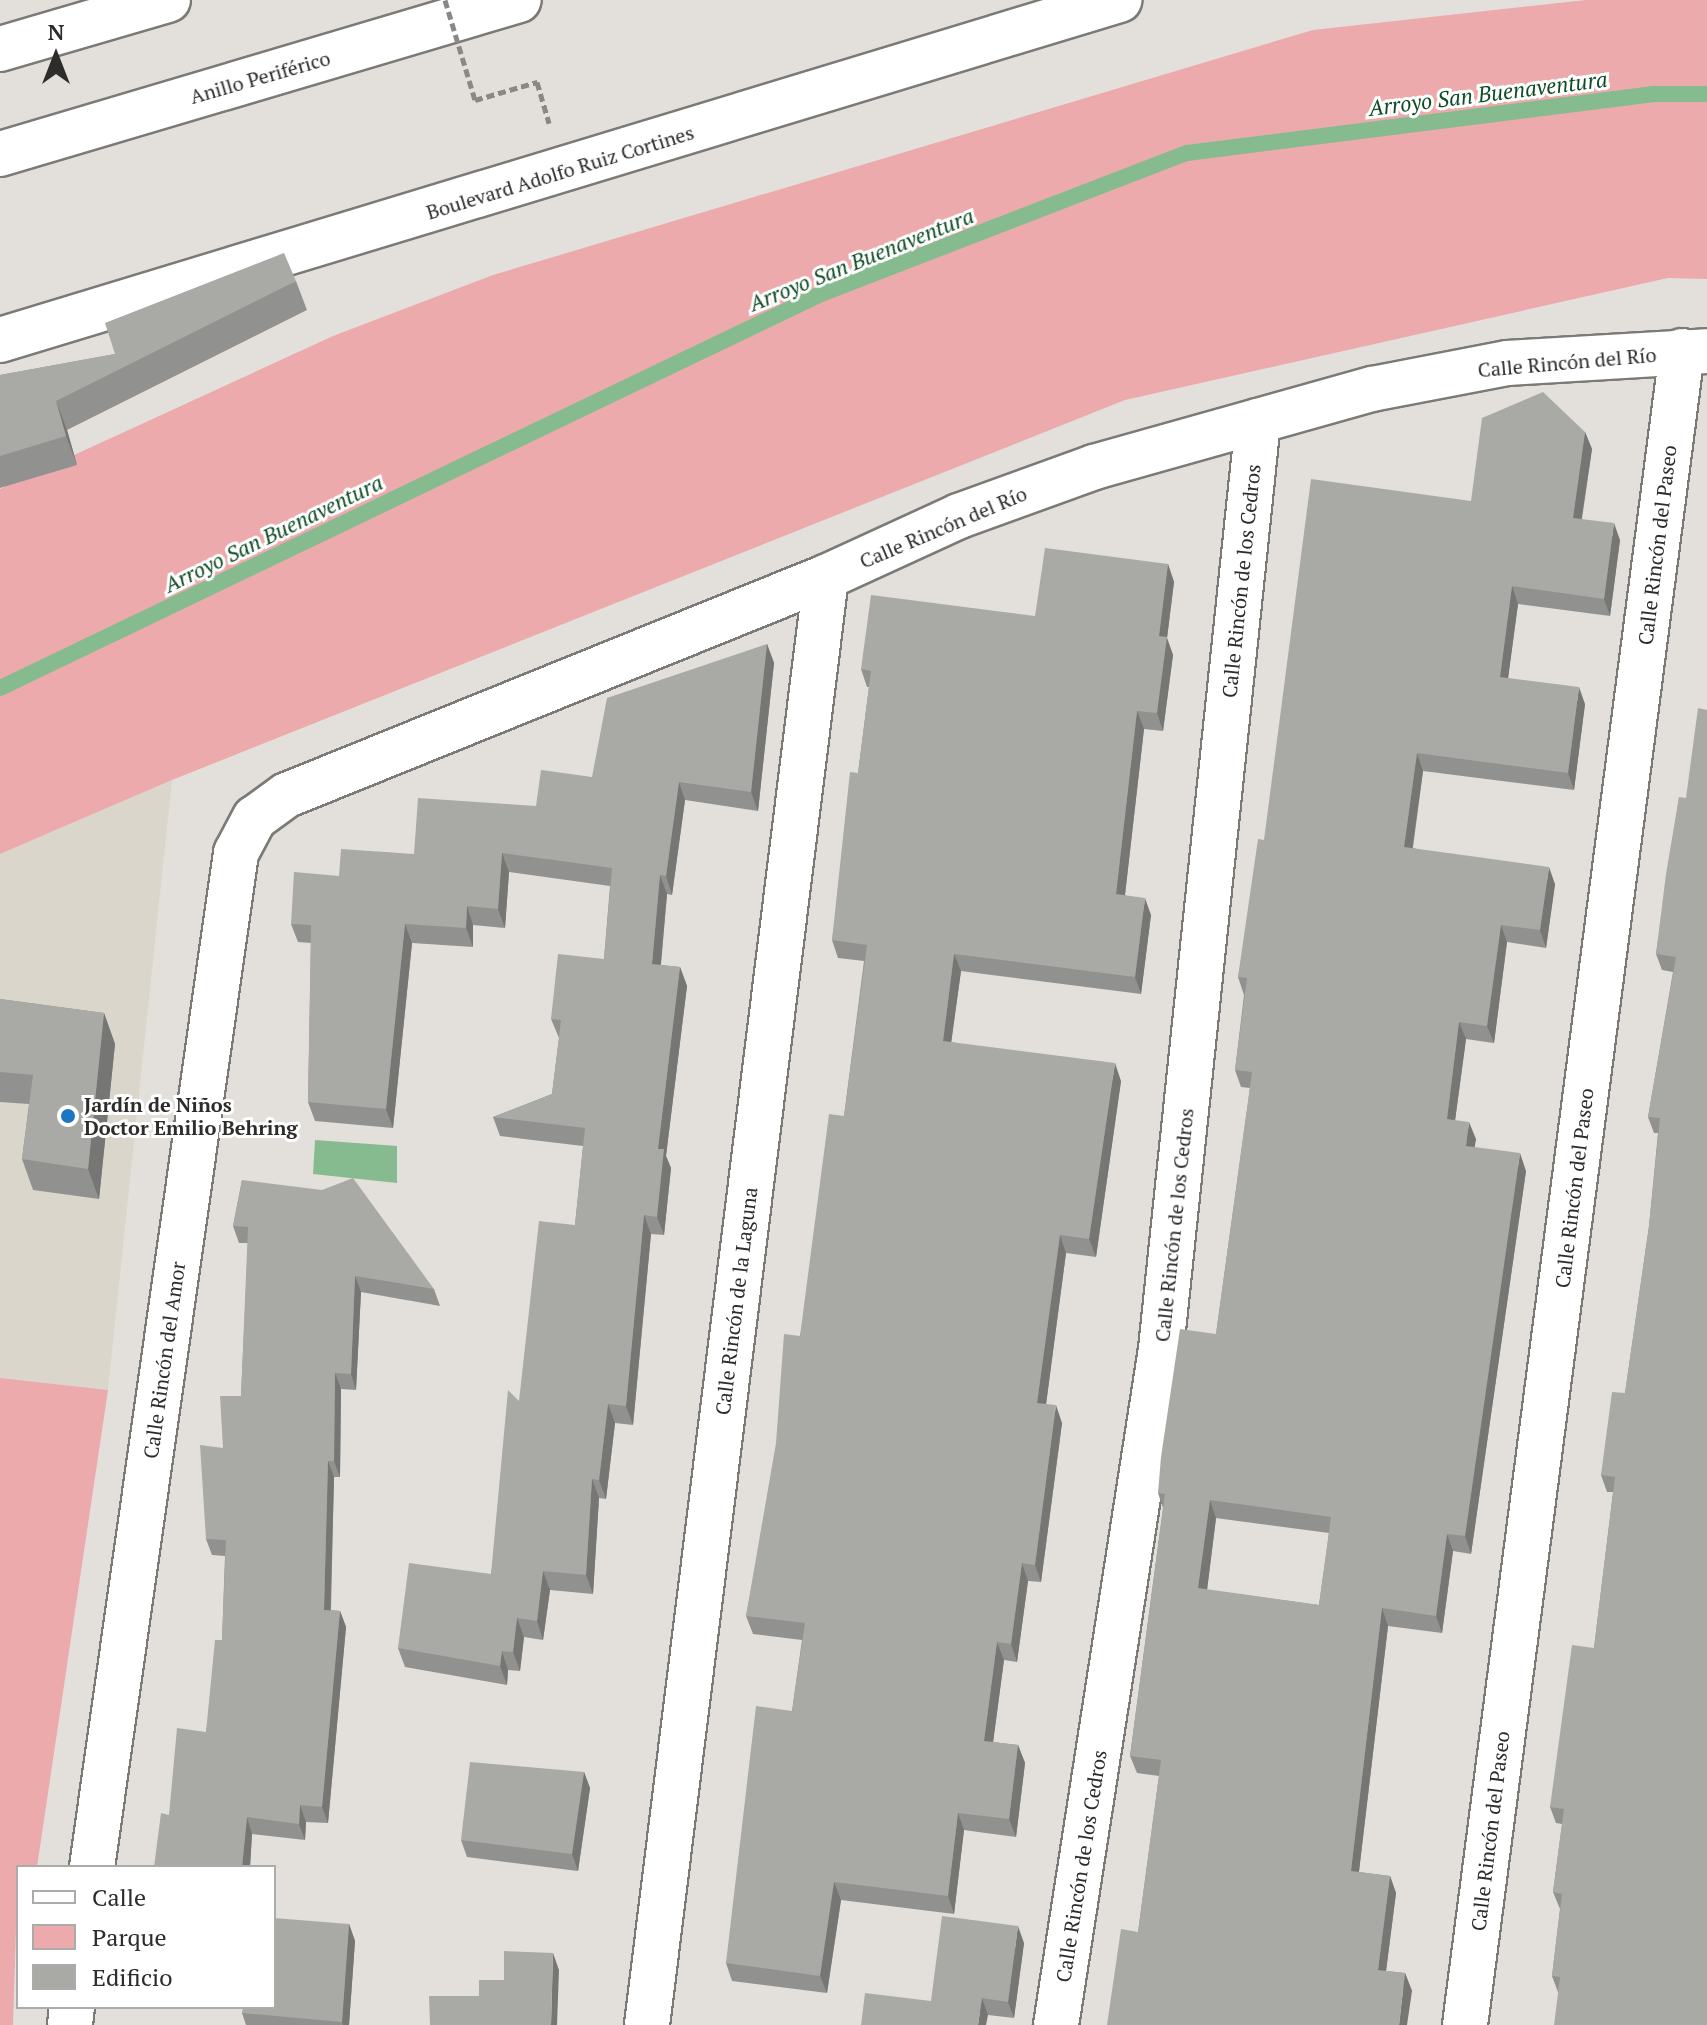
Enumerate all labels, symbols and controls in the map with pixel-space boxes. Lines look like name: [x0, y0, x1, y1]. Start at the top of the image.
north arrow: [16, 16, 96, 96]
text: N: [48, 17, 64, 46]
street label: Anillo Periférico: [187, 46, 333, 108]
water label: Arroyo San Buenaventura: [1367, 65, 1609, 121]
street label: Boulevard Adolfo Ruiz Cortines: [423, 120, 697, 224]
water label: Arroyo San Buenaventura: [745, 202, 977, 316]
street label: Calle Rincón del Río: [1477, 342, 1657, 382]
street label: Calle Rincón del Paseo: [1633, 444, 1681, 646]
street label: Calle Rincón de los Cedros: [1217, 463, 1265, 699]
water label: Arroyo San Buenaventura: [159, 468, 387, 598]
street label: Calle Rincón del Río: [856, 481, 1030, 573]
street label: Calle Rincón del Paseo: [1550, 1087, 1598, 1289]
place label: Jardín de Niños Doctor Emilio Behring: [84, 1092, 298, 1139]
marker: Jardín de Niños Doctor Emilio Behring: [59, 1107, 77, 1125]
street label: Calle Rincón de los Cedros: [1150, 1107, 1198, 1343]
street label: Calle Rincón de la Laguna: [710, 1186, 762, 1416]
street label: Calle Rincón del Amor: [138, 1260, 190, 1460]
street label: Calle Rincón del Paseo: [1466, 1730, 1514, 1932]
street label: Calle Rincón de los Cedros: [1051, 1748, 1111, 1984]
legend: [16, 1865, 276, 2009]
text: Calle: [92, 1881, 146, 1913]
text: Parque: [92, 1921, 167, 1953]
text: Edificio: [92, 1961, 173, 1993]

